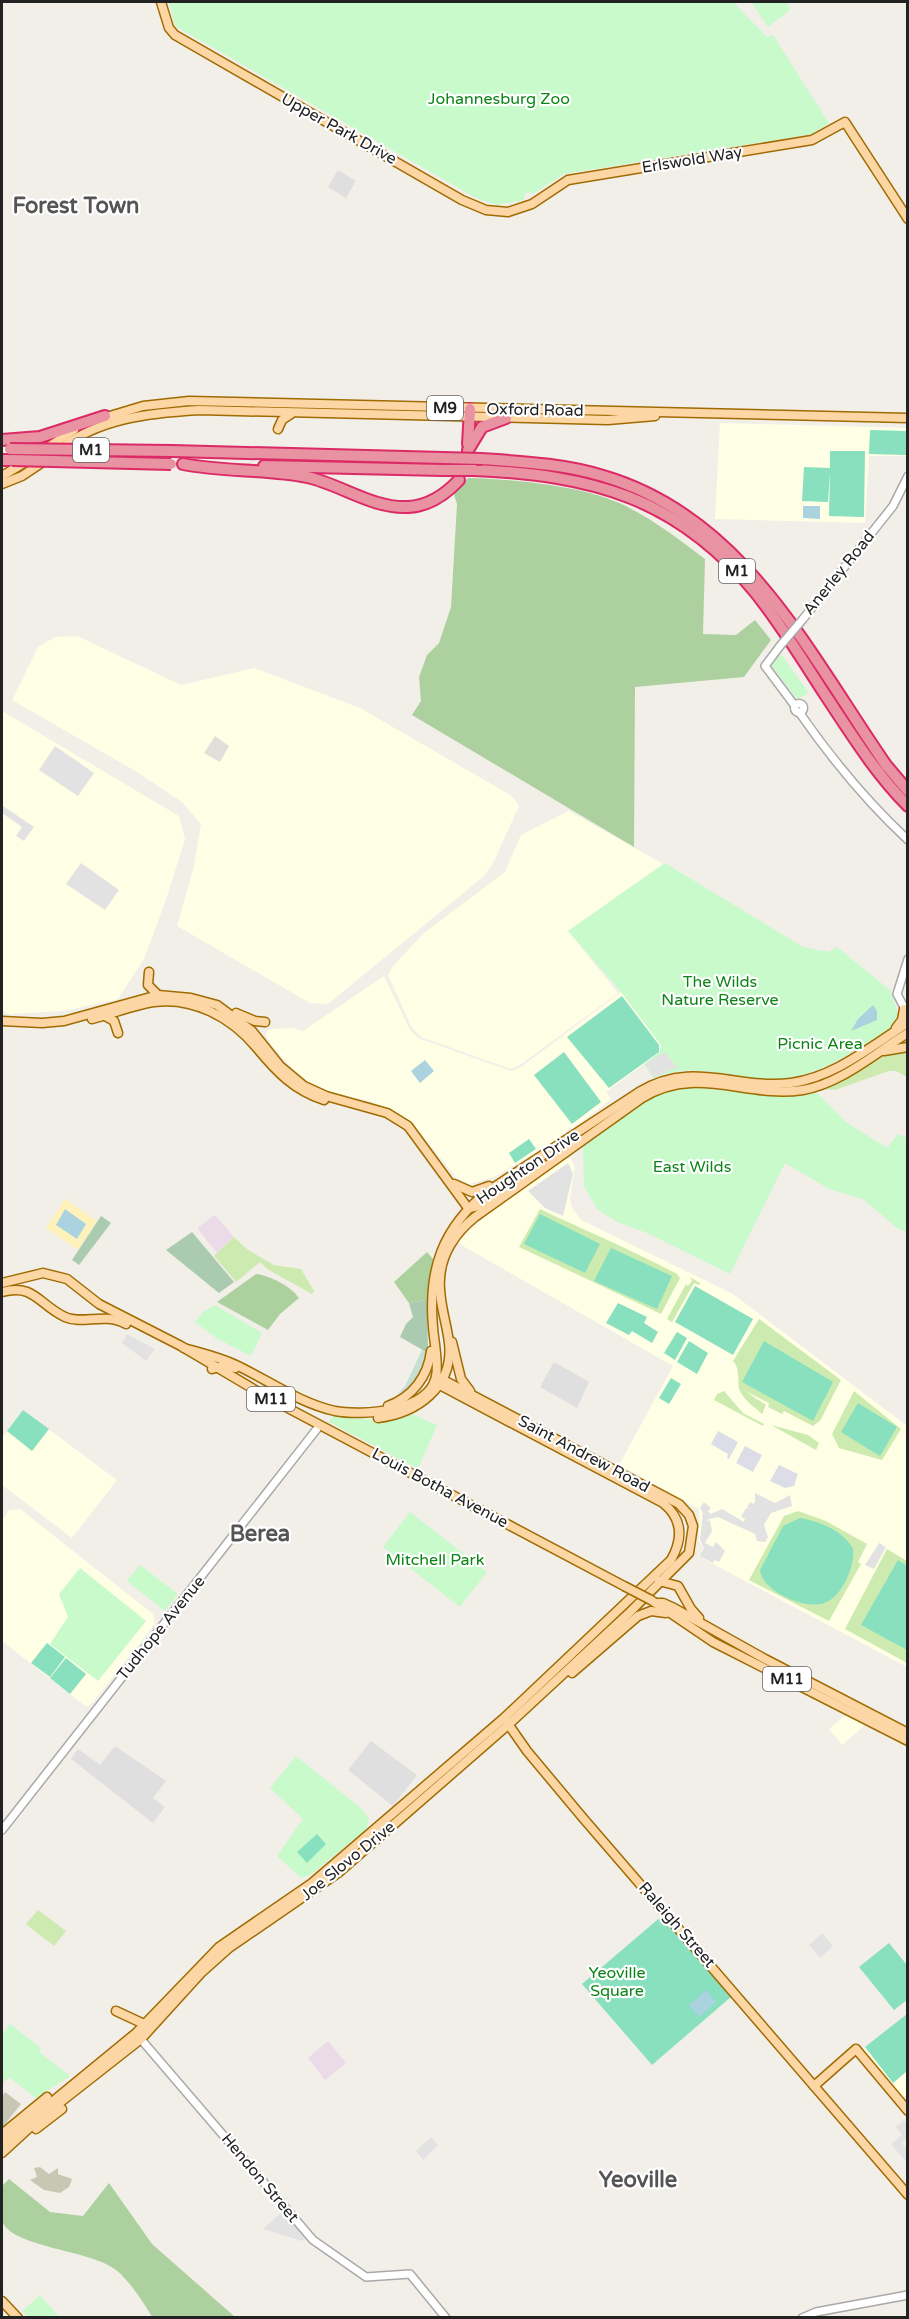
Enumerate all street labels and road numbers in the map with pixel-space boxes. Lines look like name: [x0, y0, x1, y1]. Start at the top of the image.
street label: Upper Park Drive: [278, 89, 400, 169]
street label: Erlswold Way: [640, 142, 744, 178]
road number: M9: [427, 396, 463, 420]
street label: Oxford Road: [486, 399, 584, 421]
road number: M1: [73, 438, 109, 462]
street label: Anerley Road: [799, 527, 879, 619]
road number: M1: [719, 559, 755, 583]
street label: Houghton Drive: [473, 1125, 583, 1209]
road number: M11: [247, 1387, 295, 1411]
street label: Saint Andrew Road: [515, 1411, 653, 1497]
street label: Louis Botha Avenue: [368, 1444, 512, 1532]
street label: Tudhope Avenue: [113, 1572, 209, 1684]
road number: M11: [763, 1667, 811, 1691]
street label: Joe Slovo Drive: [297, 1817, 399, 1905]
street label: Raleigh Street: [634, 1878, 720, 1972]
street label: Hendon Street: [217, 2129, 303, 2227]

